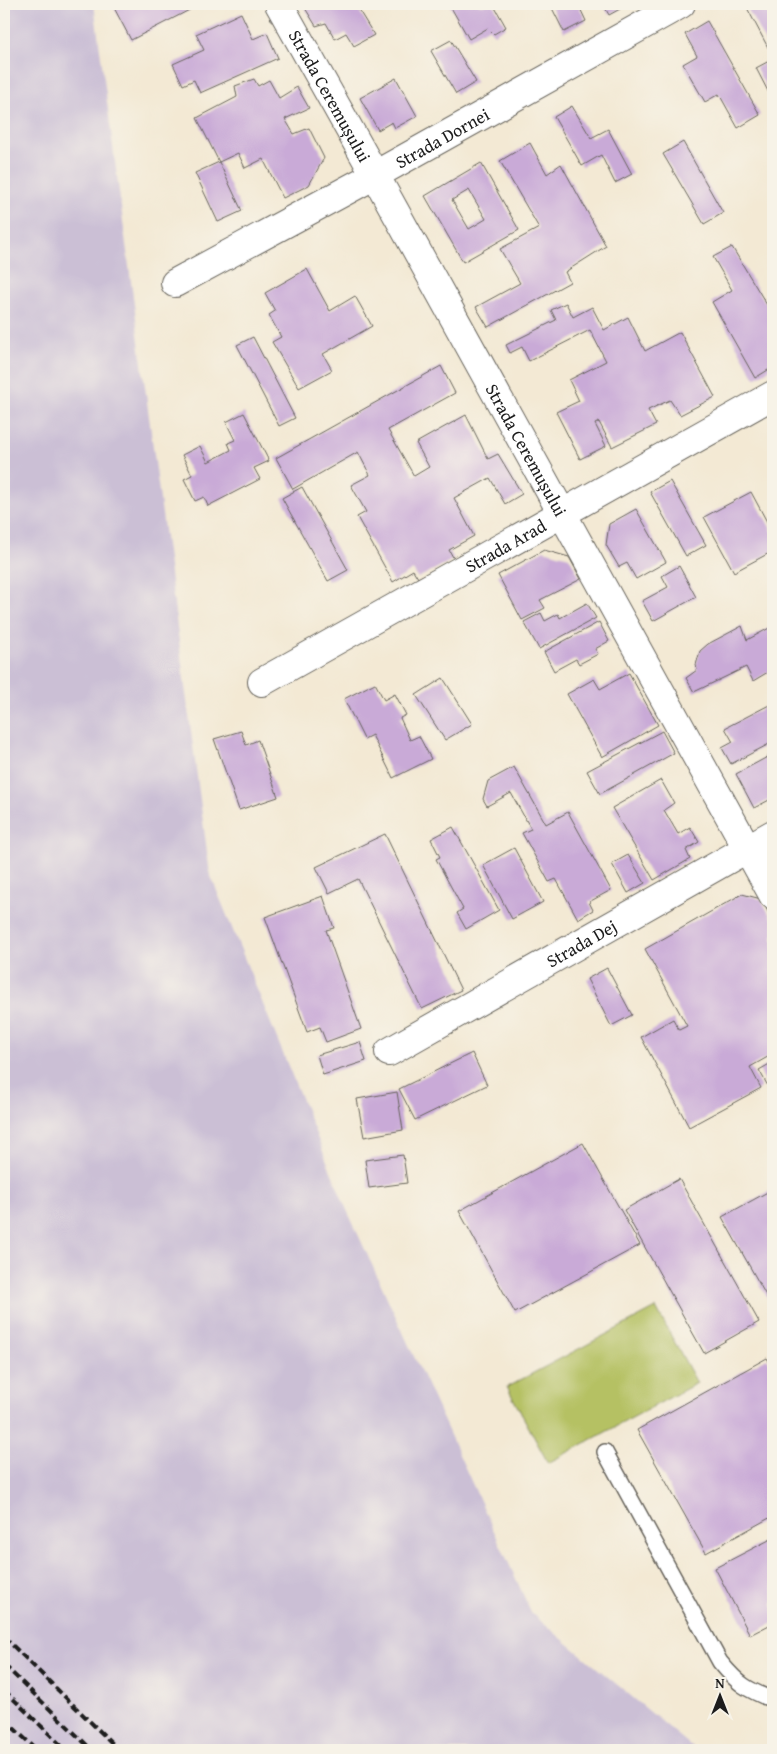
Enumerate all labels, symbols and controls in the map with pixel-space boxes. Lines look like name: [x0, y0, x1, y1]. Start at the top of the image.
street label: Strada Ceremușului: [282, 24, 378, 167]
street label: Strada Dornei: [390, 100, 494, 175]
street label: Strada Ceremușului: [479, 378, 575, 521]
street label: Strada Arad: [460, 512, 551, 579]
street label: Strada Dej: [541, 912, 621, 974]
north arrow: [694, 1672, 744, 1722]
text: N: [715, 1673, 725, 1693]

